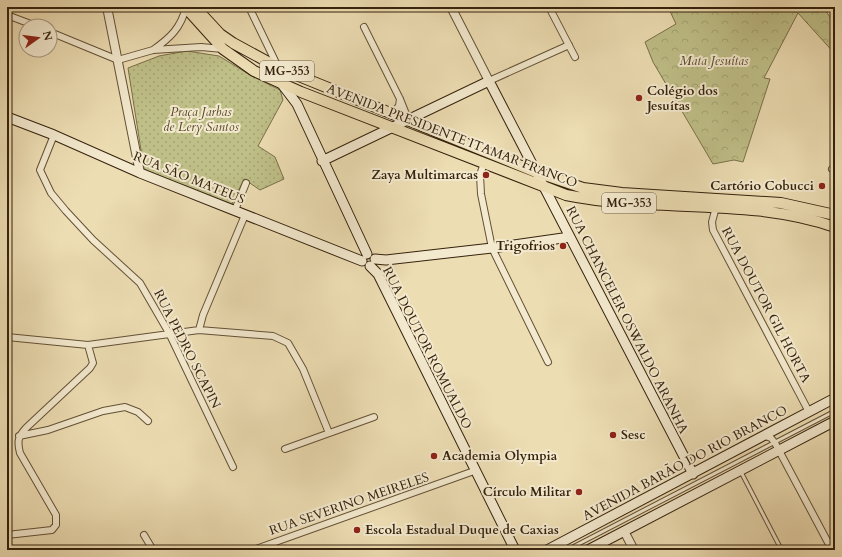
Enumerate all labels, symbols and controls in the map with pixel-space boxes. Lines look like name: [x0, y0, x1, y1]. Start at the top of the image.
north arrow: [18, 18, 58, 58]
text: N: [39, 29, 56, 43]
park label: Mata Jesuítas: [680, 52, 749, 70]
road number: MG-353: [260, 61, 314, 81]
street label: AVENIDA PRESIDENTE ITAMAR FRANCO: [324, 80, 580, 192]
place label: Colégio dos Jesuítas: [645, 82, 718, 115]
marker: Colégio dos Jesuítas: [634, 93, 644, 103]
park label: Praça Jarbas de Lery Santos: [163, 103, 239, 136]
street label: RUA SÃO MATEUS: [130, 147, 248, 209]
place label: Zaya Multimarcas: [371, 166, 478, 184]
marker: Zaya Multimarcas: [481, 170, 491, 180]
place label: Cartório Cobucci: [710, 177, 814, 195]
marker: Cartório Cobucci: [817, 181, 827, 191]
road number: MG-353: [602, 193, 656, 213]
street label: RUA CHANCELER OSWALDO ARANHA: [562, 203, 693, 437]
street label: RUA DOUTOR GIL HORTA: [717, 224, 815, 387]
place label: Trigofrios: [496, 237, 555, 255]
marker: Trigofrios: [558, 241, 568, 251]
street label: RUA DOUTOR ROMUALDO: [378, 264, 476, 432]
street label: RUA PEDRO SCAPIN: [149, 286, 225, 412]
street label: AVENIDA BARÃO DO RIO BRANCO: [579, 401, 791, 525]
place label: Sesc: [621, 426, 645, 444]
marker: Sesc: [608, 430, 618, 440]
place label: Academia Olympia: [442, 447, 558, 465]
marker: Academia Olympia: [429, 451, 439, 461]
street label: RUA SEVERINO MEIRELES: [267, 468, 431, 540]
place label: Círculo Militar: [483, 483, 572, 501]
marker: Círculo Militar: [574, 487, 584, 497]
place label: Escola Estadual Duque de Caxias: [365, 521, 559, 539]
marker: Escola Estadual Duque de Caxias: [352, 525, 362, 535]

